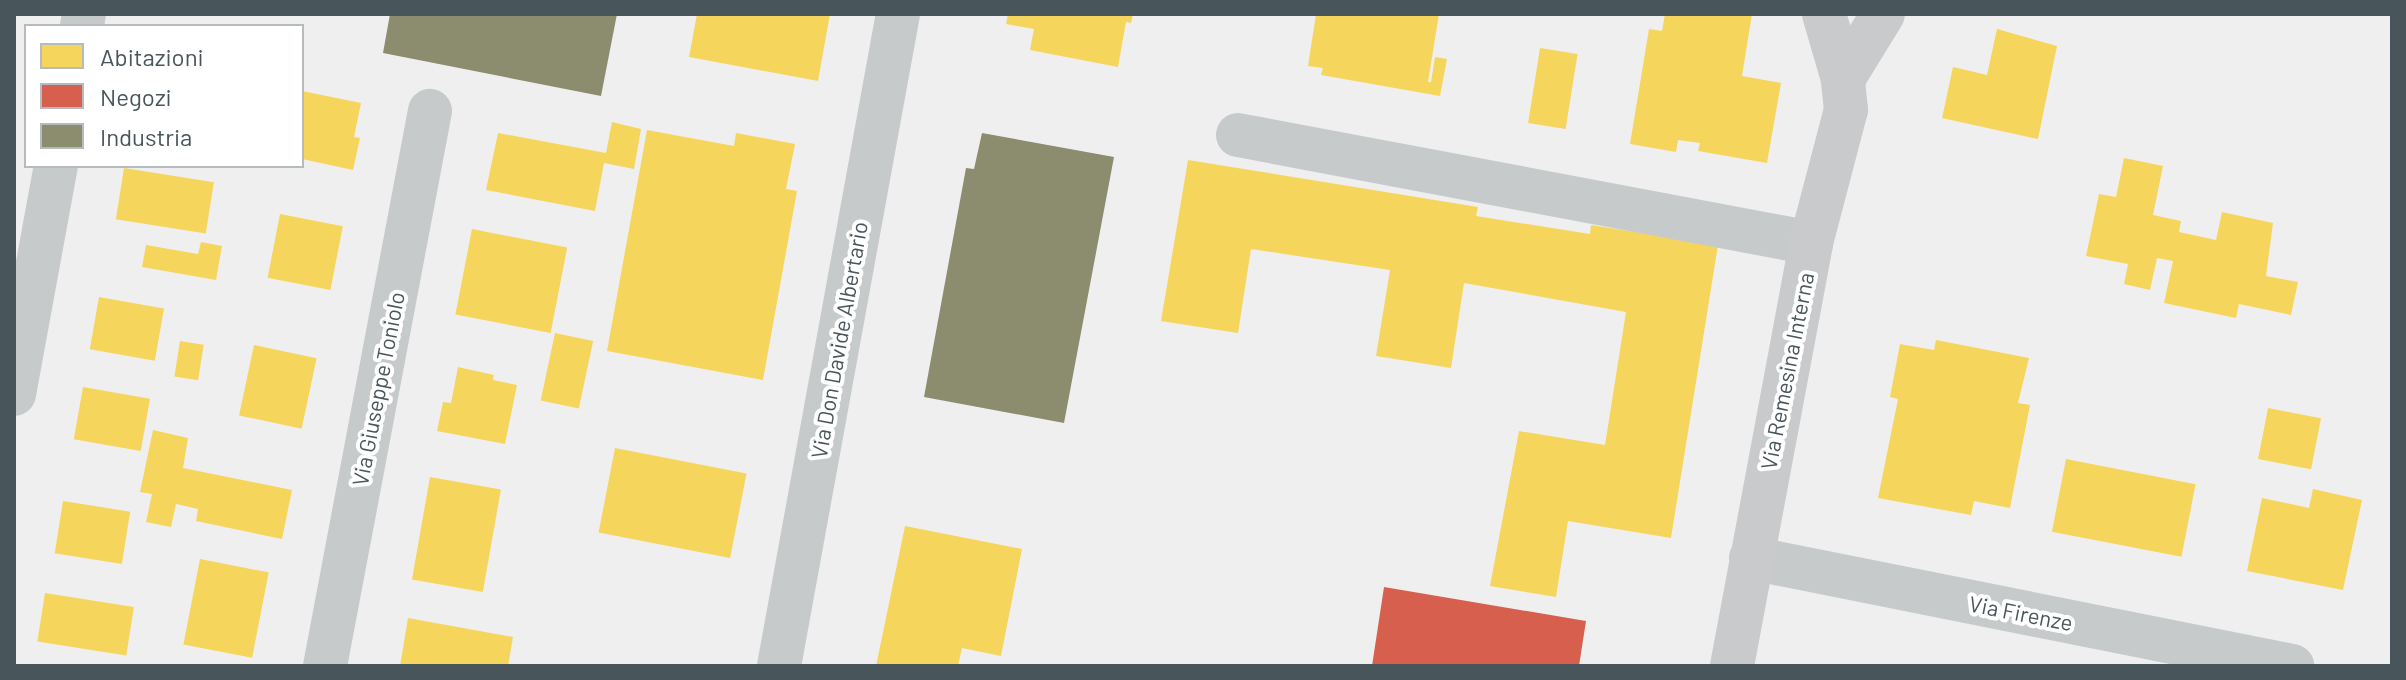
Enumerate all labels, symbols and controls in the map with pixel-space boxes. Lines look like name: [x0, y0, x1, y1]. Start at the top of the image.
legend: [24, 24, 304, 168]
text: Abitazioni: [100, 42, 204, 71]
text: Negozi: [100, 82, 172, 111]
text: Industria: [100, 122, 192, 151]
street label: Via Don Davide Albertario: [805, 220, 873, 460]
street label: Via Remesina Interna: [1755, 270, 1819, 472]
street label: Via Giuseppe Toniolo: [346, 290, 410, 488]
street label: Via Firenze: [1967, 590, 2075, 636]

